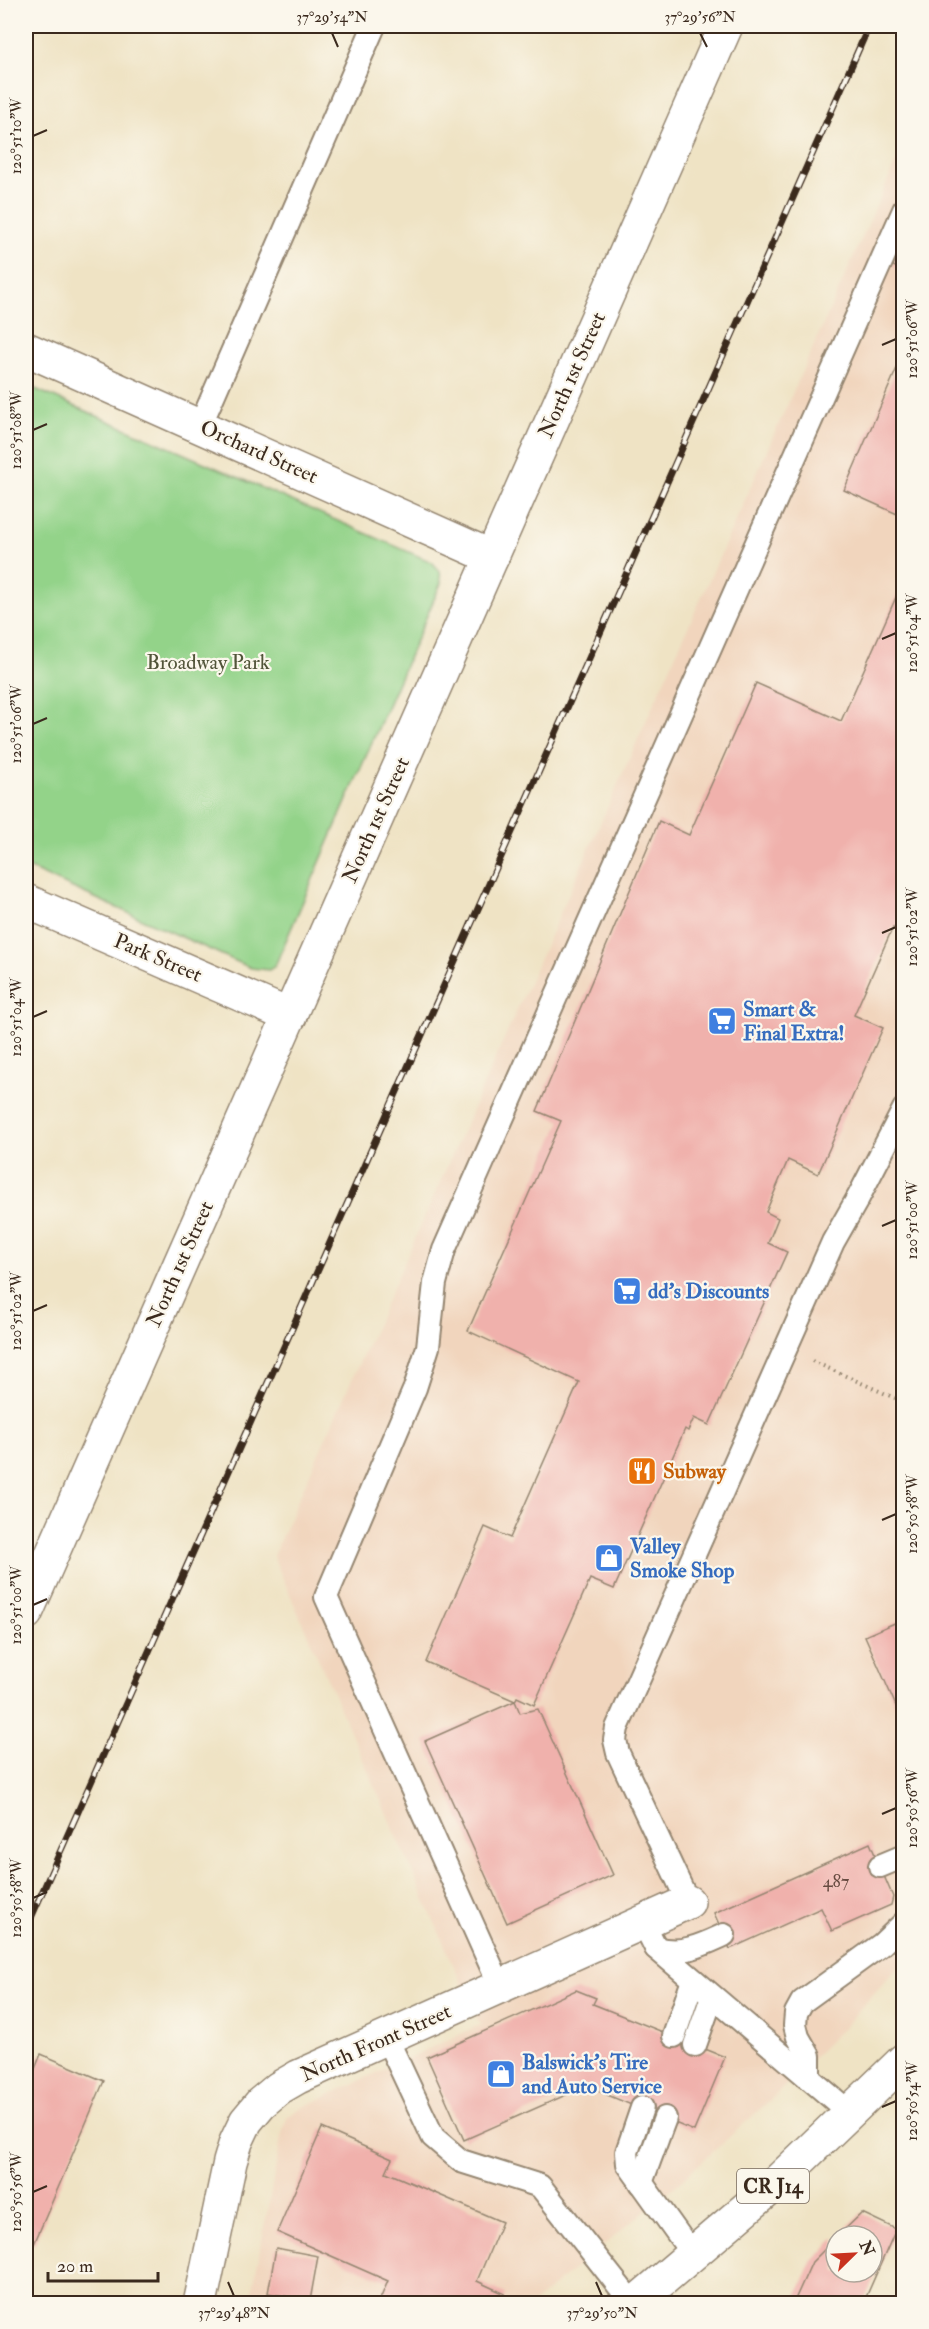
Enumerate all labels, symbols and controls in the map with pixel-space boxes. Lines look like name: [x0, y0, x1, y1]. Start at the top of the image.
text: 37°29'54"N: [296, 8, 368, 27]
text: 37°29'56"N: [664, 8, 736, 27]
text: 120°51'10"W: [7, 97, 26, 174]
text: 120°51'06"W: [903, 299, 922, 378]
street label: North 1st Street: [532, 308, 612, 442]
text: 120°51'08"W: [7, 390, 26, 469]
street label: Orchard Street: [196, 414, 322, 490]
text: 120°51'04"W: [903, 593, 922, 673]
park label: Broadway Park: [146, 649, 270, 676]
text: 120°51'06"W: [7, 684, 26, 763]
street label: North 1st Street: [336, 753, 416, 887]
text: 120°51'02"W: [903, 887, 922, 966]
street label: Park Street: [110, 927, 206, 989]
text: 120°51'04"W: [7, 977, 26, 1057]
place label: Smart & Final Extra!: [743, 996, 845, 1047]
supermarket icon: Smart & Final Extra!: [706, 1005, 738, 1037]
text: 120°51'00"W: [903, 1180, 922, 1259]
street label: North 1st Street: [140, 1197, 220, 1331]
text: 120°51'02"W: [7, 1271, 26, 1350]
supermarket icon: dd's Discounts: [611, 1275, 643, 1307]
place label: dd's Discounts: [648, 1278, 769, 1305]
restaurant icon: Subway: [626, 1455, 658, 1487]
place label: Subway: [663, 1458, 727, 1485]
text: 120°50'58"W: [903, 1474, 922, 1554]
place label: Valley Smoke Shop: [629, 1533, 735, 1584]
shop icon: Valley Smoke Shop: [593, 1542, 625, 1574]
text: 120°51'00"W: [7, 1565, 26, 1644]
text: 120°50'56"W: [903, 1767, 922, 1848]
text: 120°50'58"W: [7, 1858, 26, 1938]
house number: 487: [823, 1870, 849, 1893]
street label: North Front Street: [297, 1998, 455, 2088]
place label: Balswick's Tire and Auto Service: [522, 2049, 662, 2100]
shop icon: Balswick's Tire and Auto Service: [485, 2058, 517, 2090]
text: 120°50'54"W: [903, 2060, 922, 2141]
text: 120°50'56"W: [7, 2151, 26, 2232]
road number: CR J14: [737, 2169, 809, 2203]
north arrow: [824, 2224, 884, 2284]
text: N: [854, 2237, 879, 2260]
scale bar: [48, 2245, 158, 2283]
text: 20 m: [57, 2255, 93, 2278]
text: 37°29'48"N: [198, 2304, 271, 2323]
text: 37°29'50"N: [566, 2304, 638, 2323]

